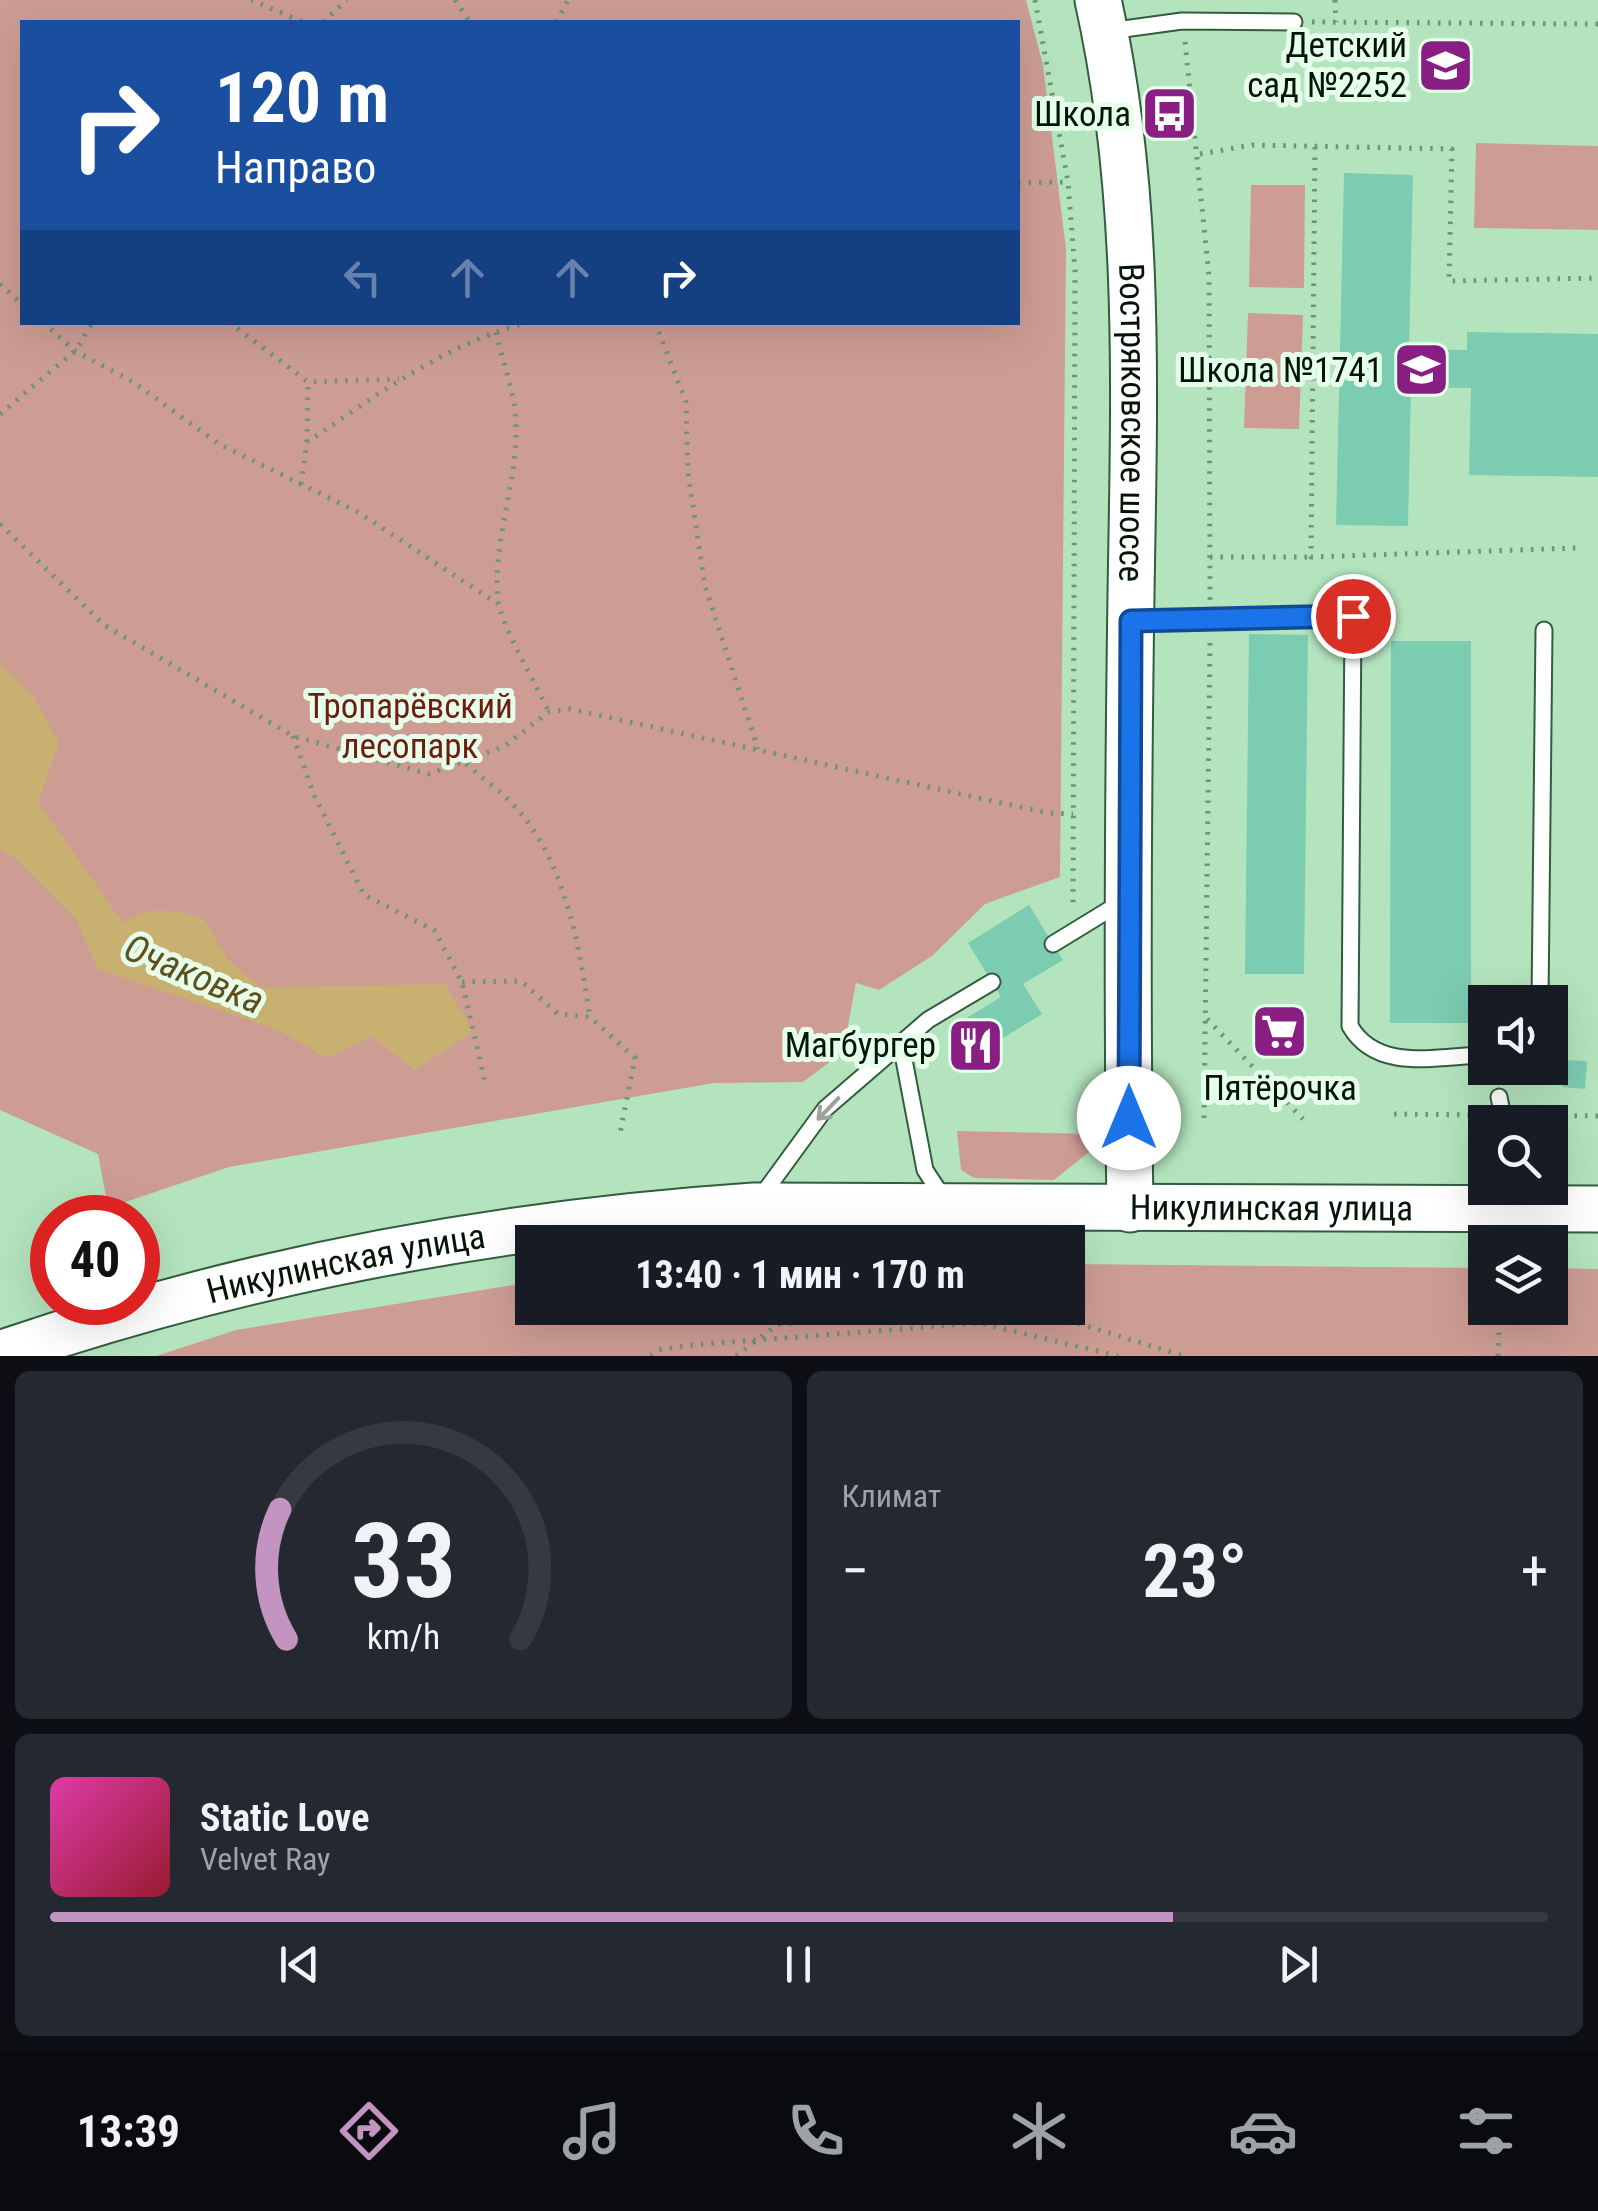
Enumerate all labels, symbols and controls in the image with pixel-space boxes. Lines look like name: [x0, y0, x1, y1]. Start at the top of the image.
place label: Детский сад №2252: [1247, 25, 1407, 106]
school or university icon: Детский сад №2252: [1416, 35, 1476, 95]
text: 120 m: [215, 57, 389, 139]
icon: right: [50, 60, 180, 190]
bus stop icon: Школа: [1140, 84, 1200, 144]
place label: Школа: [1034, 94, 1131, 135]
text: Направо: [215, 141, 376, 194]
icon: left: [335, 250, 390, 305]
icon: ahead: [440, 250, 495, 305]
icon: ahead: [545, 250, 600, 305]
icon: right: [650, 250, 705, 305]
street label: Востряковское шоссе: [1110, 262, 1154, 583]
school or university icon: Школа №1741: [1392, 340, 1452, 400]
place label: Школа №1741: [1178, 350, 1383, 391]
pin: [1311, 574, 1396, 659]
icon: arrive: [1326, 589, 1381, 644]
park label: Тропарёвский лесопарк: [307, 686, 513, 767]
water label: Очаковка: [118, 925, 270, 1023]
map controls: [1468, 985, 1568, 1325]
button: sound: [1468, 985, 1568, 1085]
supermarket icon: Пятёрочка: [1250, 1002, 1310, 1062]
restaurant icon: Магбургер: [945, 1015, 1005, 1075]
place label: Магбургер: [785, 1025, 936, 1066]
position arrow: [1077, 1066, 1181, 1170]
place label: Пятёрочка: [1203, 1068, 1357, 1109]
one-way arrow: [816, 1096, 840, 1120]
button: search: [1468, 1105, 1568, 1205]
street label: Никулинская улица: [1130, 1187, 1413, 1229]
speed limit sign: 40: [30, 1195, 160, 1325]
street label: Никулинская улица: [202, 1216, 488, 1313]
button: layers: [1468, 1225, 1568, 1325]
text: 13:40 · 1 мин · 170 m: [635, 1253, 965, 1297]
text: Климат: [842, 1477, 941, 1515]
text: 33: [351, 1501, 456, 1622]
text: 23°: [1142, 1527, 1247, 1615]
text: −: [842, 1539, 869, 1603]
text: +: [1521, 1539, 1548, 1603]
text: km/h: [366, 1616, 440, 1658]
text: Static Love: [200, 1796, 369, 1840]
text: Velvet Ray: [200, 1840, 330, 1878]
icon: previous: [272, 1937, 327, 1992]
icon: pause: [771, 1937, 826, 1992]
icon: next: [1271, 1937, 1326, 1992]
icon: directions: [334, 2096, 404, 2166]
icon: music: [557, 2096, 627, 2166]
icon: phone: [781, 2096, 851, 2166]
icon: climate: [1004, 2096, 1074, 2166]
icon: car: [1228, 2096, 1298, 2166]
icon: filters: [1451, 2096, 1521, 2166]
text: 13:39: [77, 2105, 180, 2158]

